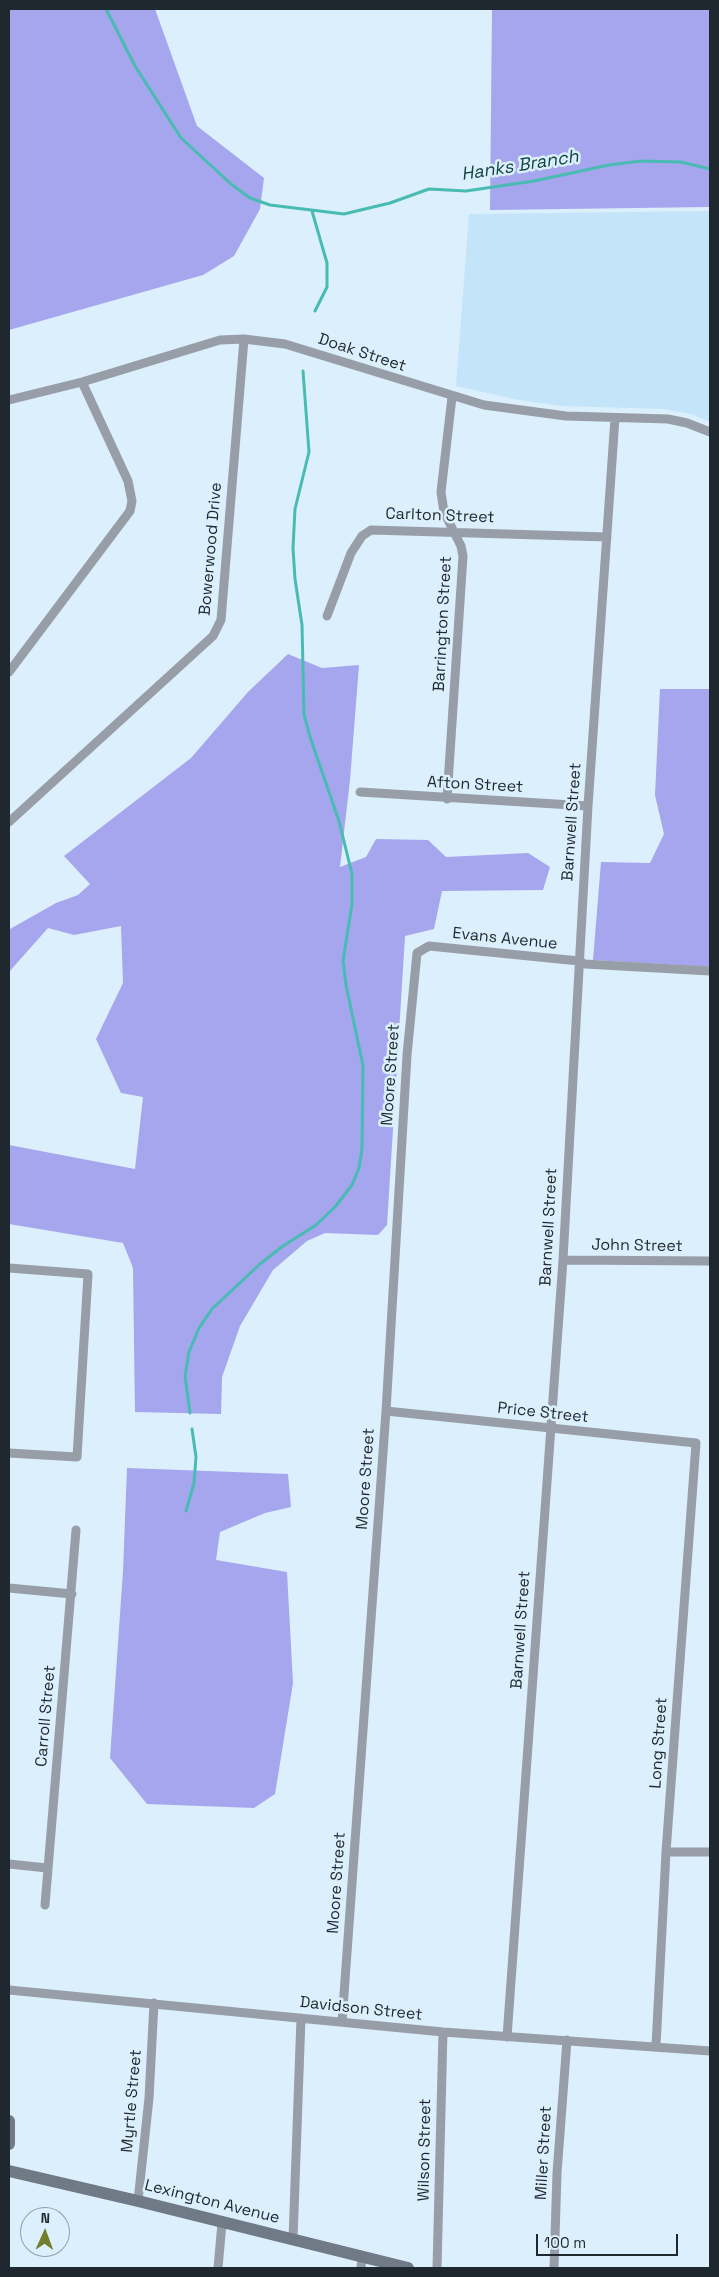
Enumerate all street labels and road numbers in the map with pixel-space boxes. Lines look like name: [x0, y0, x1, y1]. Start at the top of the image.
street label: Doak Street: [316, 330, 408, 376]
street label: Bowerwood Drive: [196, 482, 226, 616]
street label: Carlton Street: [385, 505, 495, 527]
street label: Barrington Street: [430, 556, 456, 692]
street label: Barnwell Street: [558, 762, 586, 882]
street label: Afton Street: [426, 773, 524, 797]
street label: Evans Avenue: [452, 924, 558, 954]
street label: Moore Street: [378, 1024, 404, 1126]
street label: Barnwell Street: [536, 1167, 562, 1287]
street label: John Street: [591, 1236, 683, 1256]
street label: Price Street: [496, 1399, 590, 1427]
street label: Moore Street: [353, 1428, 379, 1530]
street label: Barnwell Street: [507, 1570, 535, 1690]
street label: Carroll Street: [32, 1664, 60, 1768]
street label: Long Street: [646, 1697, 672, 1789]
street label: Moore Street: [324, 1832, 350, 1934]
street label: Davidson Street: [299, 1993, 423, 2025]
street label: Myrtle Street: [118, 2049, 146, 2153]
street label: Wilson Street: [415, 2098, 435, 2202]
street label: Miller Street: [532, 2106, 556, 2200]
street label: Lexington Avenue: [142, 2176, 282, 2228]

